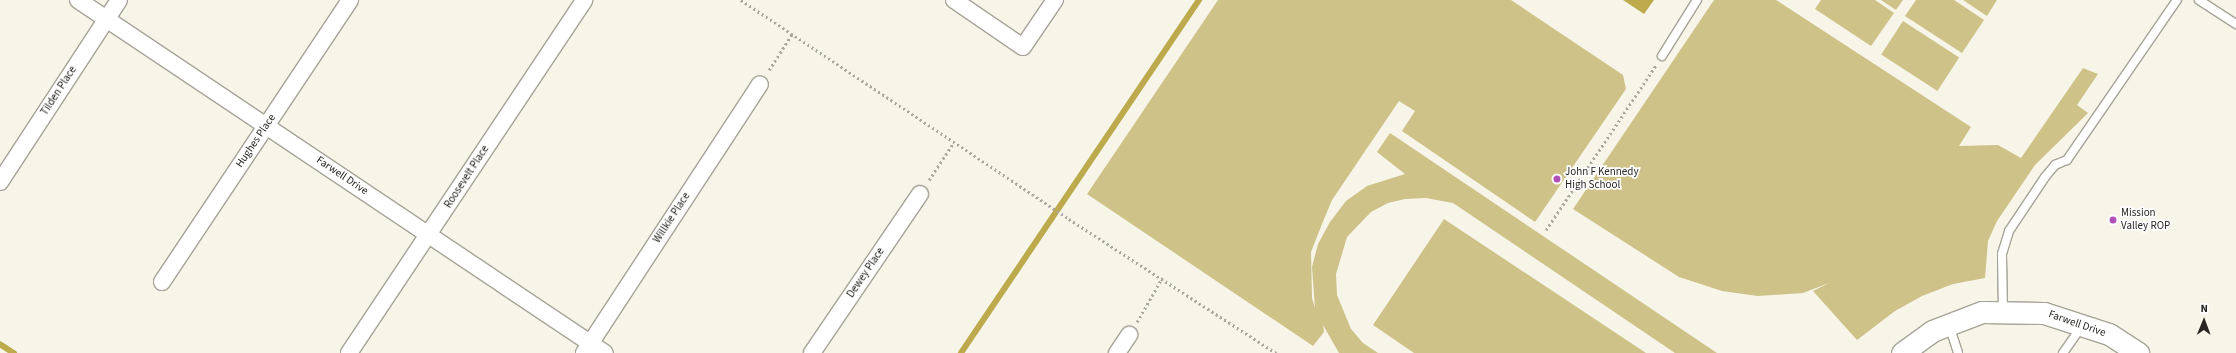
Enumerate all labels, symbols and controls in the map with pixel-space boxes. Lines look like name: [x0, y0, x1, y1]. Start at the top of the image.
street label: Tilden Place: [38, 64, 80, 118]
street label: Hughes Place: [233, 112, 279, 170]
street label: Roosevelt Place: [442, 143, 492, 211]
street label: Farwell Drive: [314, 154, 370, 198]
place label: John F Kennedy High School: [1565, 166, 1639, 192]
marker: John F Kennedy High School: [1552, 174, 1562, 184]
street label: Willkie Place: [651, 190, 693, 246]
place label: Mission Valley ROP: [2121, 207, 2170, 233]
marker: Mission Valley ROP: [2108, 215, 2118, 225]
street label: Dewey Place: [844, 245, 888, 301]
north arrow: [2184, 301, 2224, 341]
text: N: [2200, 301, 2208, 316]
street label: Farwell Drive: [2047, 308, 2107, 340]

